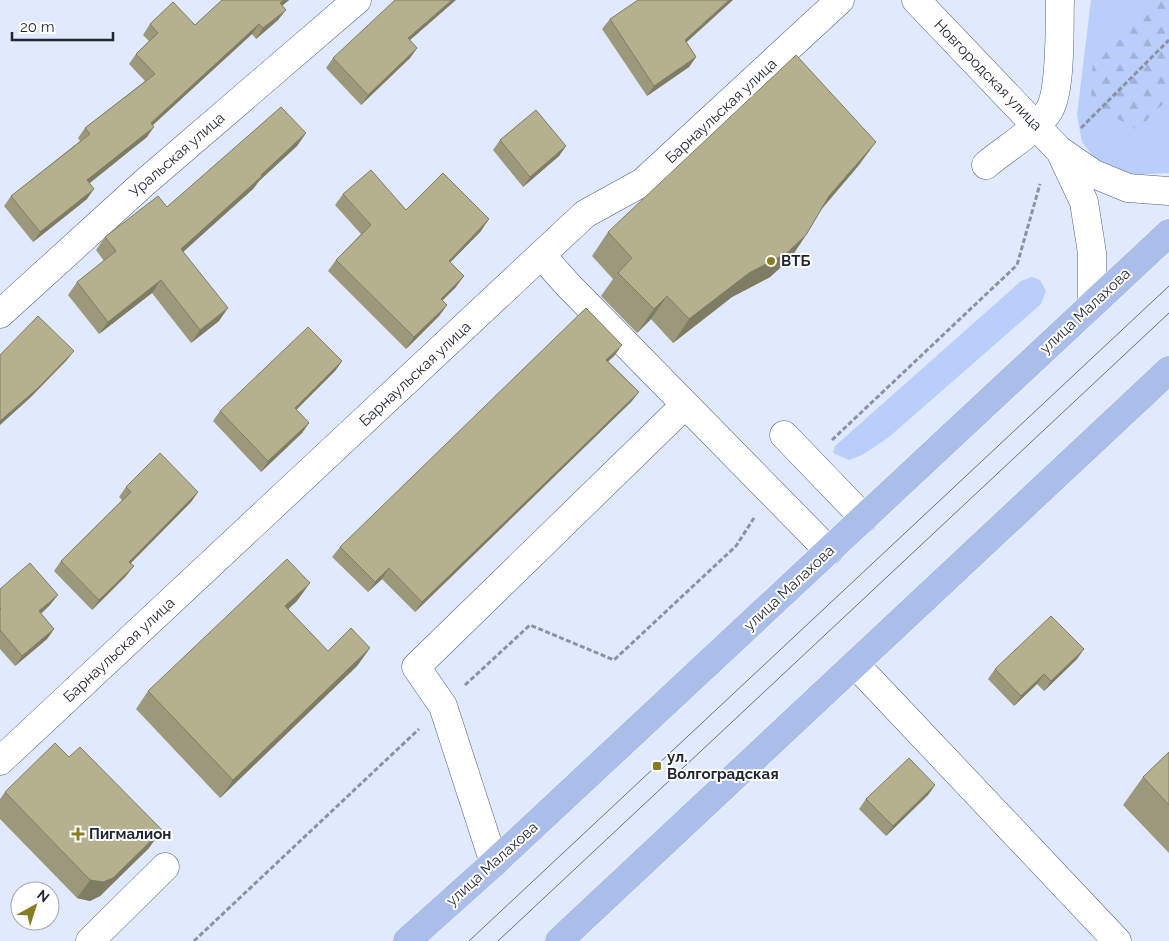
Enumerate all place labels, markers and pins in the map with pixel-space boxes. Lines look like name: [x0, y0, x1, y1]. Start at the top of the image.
place label: ВТБ: [781, 252, 810, 270]
marker: ВТБ: [765, 255, 777, 267]
place label: ул. Волгоградская: [667, 748, 779, 783]
marker: ул. Волгоградская: [651, 760, 663, 772]
place label: Пигмалион: [89, 825, 171, 843]
marker: Пигмалион: [71, 827, 85, 841]

